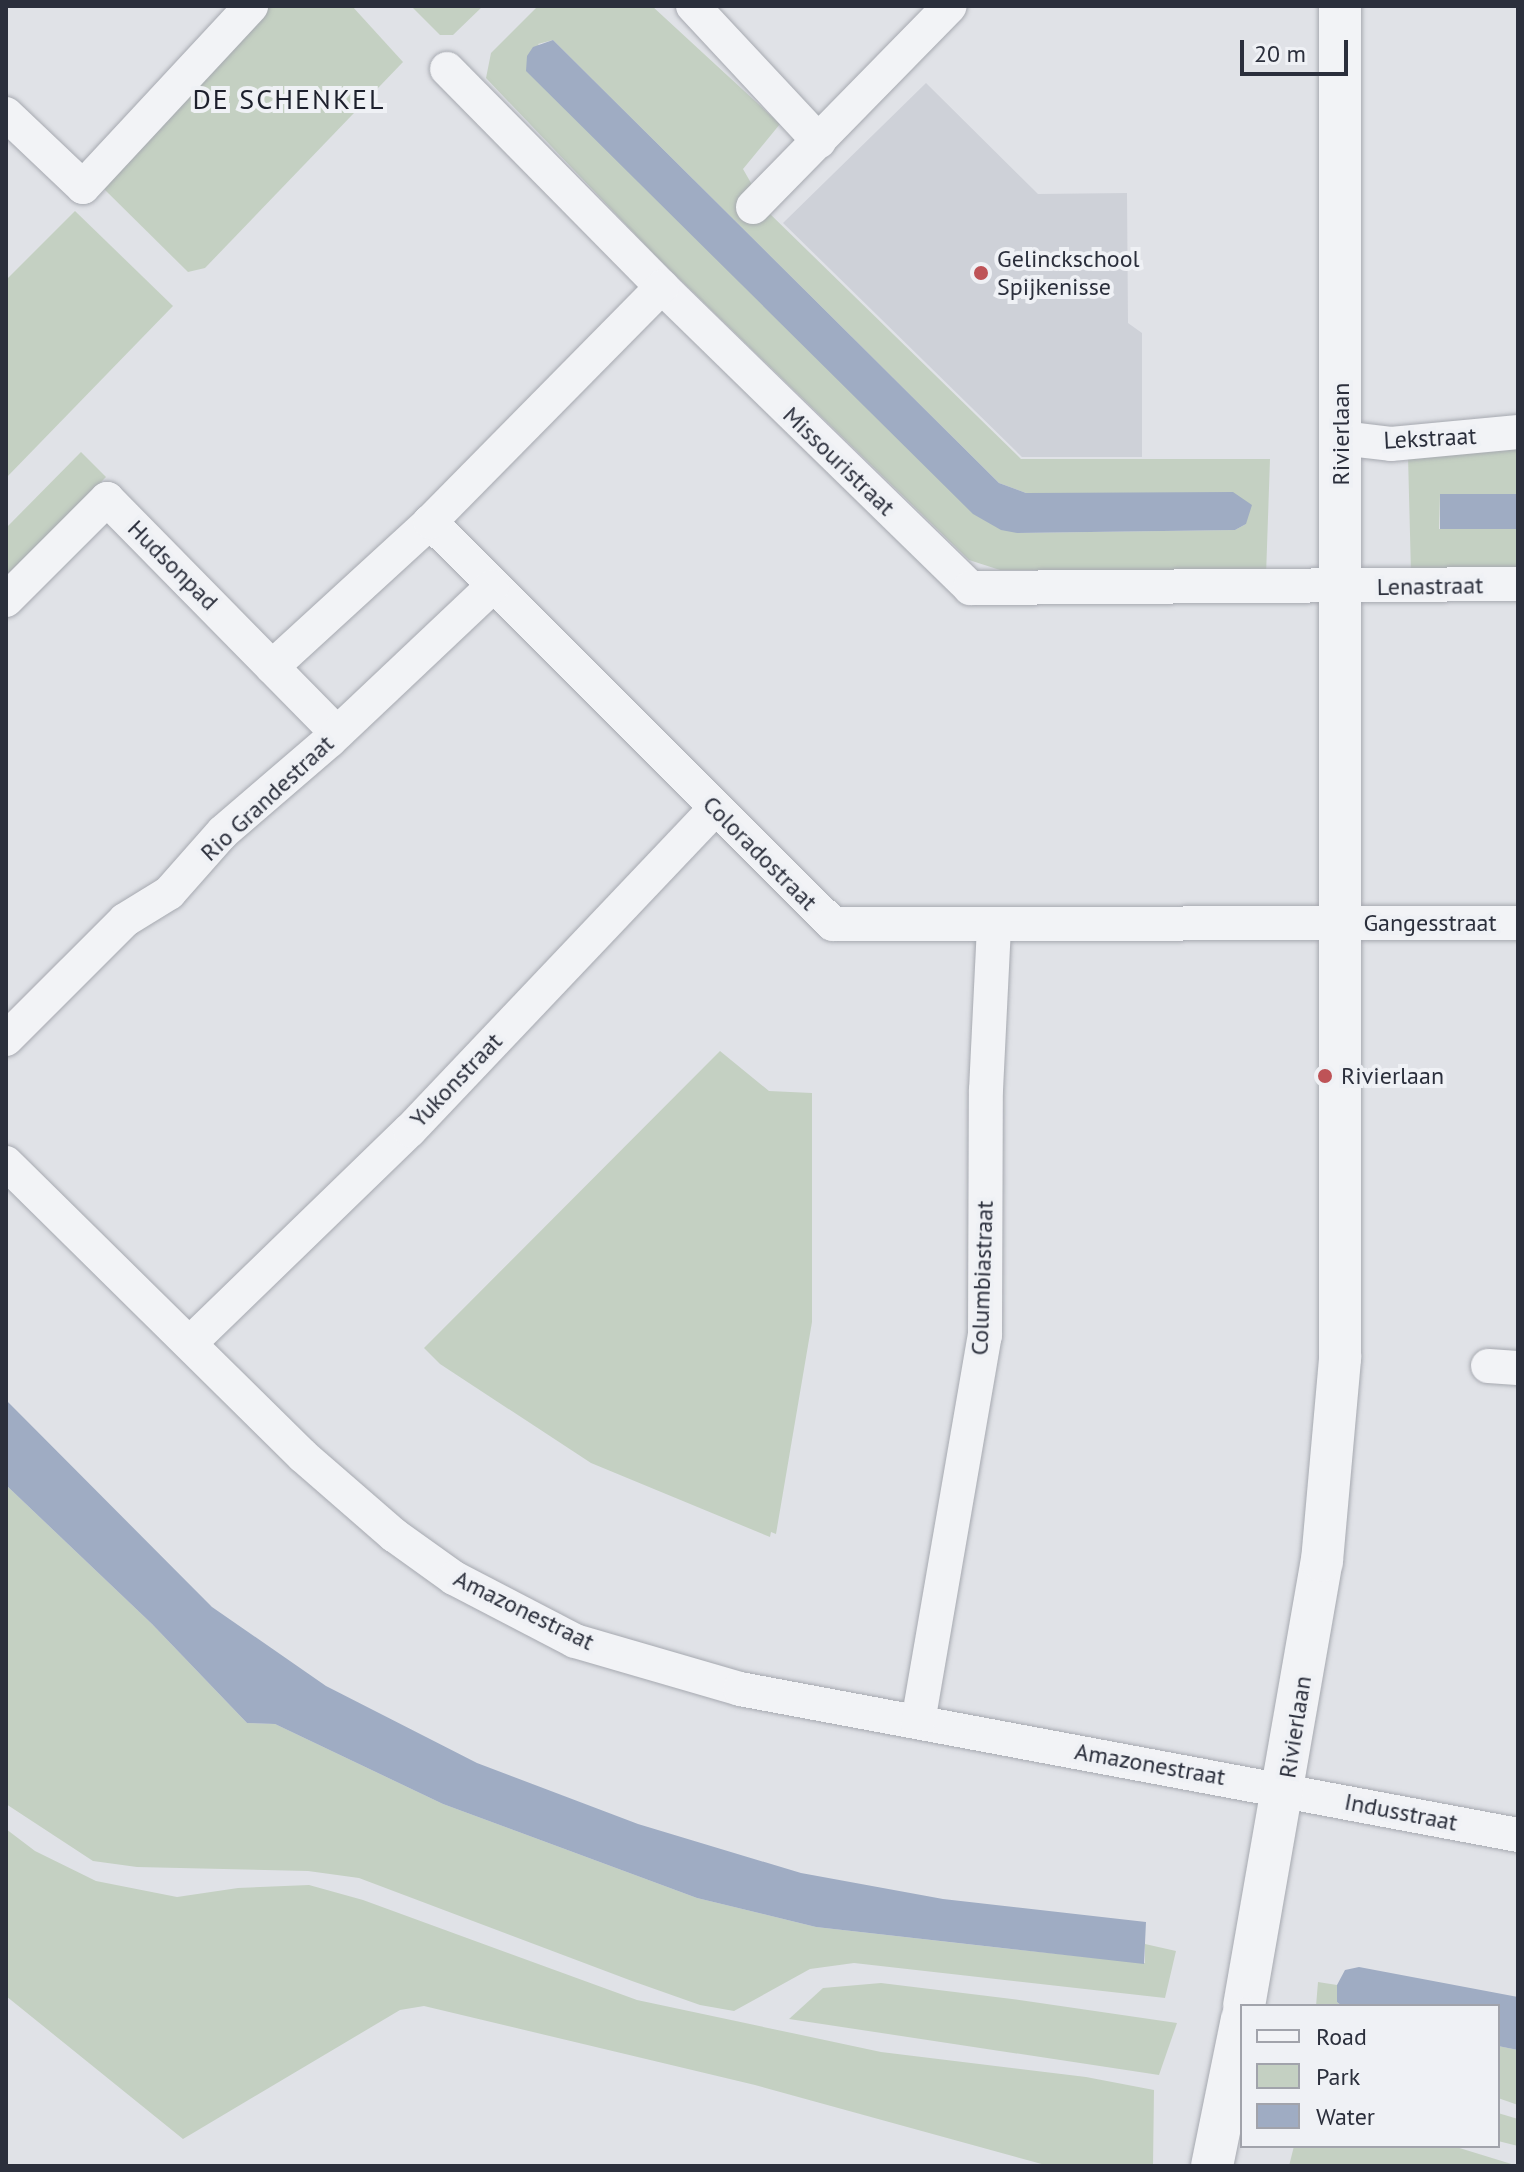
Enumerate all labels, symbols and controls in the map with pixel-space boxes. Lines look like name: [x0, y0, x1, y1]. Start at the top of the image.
scale bar: [1244, 24, 1352, 74]
text: 20 m: [1254, 38, 1306, 69]
district label: DE SCHENKEL: [193, 82, 385, 116]
place label: Gelinckschool Spijkenisse: [997, 245, 1140, 301]
marker: Gelinckschool Spijkenisse: [972, 264, 990, 282]
street label: Rivierlaan: [1327, 382, 1355, 486]
street label: Missouristraat: [777, 401, 901, 521]
street label: Lekstraat: [1383, 421, 1477, 455]
street label: Hudsonpad: [122, 514, 224, 616]
street label: Lenastraat: [1376, 571, 1484, 601]
street label: Rio Grandestraat: [195, 729, 339, 867]
street label: Coloradostraat: [697, 790, 823, 916]
street label: Gangesstraat: [1363, 909, 1497, 937]
street label: Yukonstraat: [404, 1027, 508, 1133]
place label: Rivierlaan: [1341, 1062, 1444, 1090]
marker: Rivierlaan: [1316, 1067, 1334, 1085]
street label: Columbiastraat: [965, 1200, 999, 1356]
street label: Amazonestraat: [449, 1564, 599, 1656]
street label: Rivierlaan: [1273, 1674, 1317, 1780]
street label: Amazonestraat: [1073, 1737, 1227, 1791]
street label: Indusstraat: [1342, 1787, 1460, 1837]
legend: [1240, 2004, 1500, 2148]
text: Road: [1316, 2021, 1367, 2052]
text: Park: [1316, 2061, 1360, 2092]
text: Water: [1316, 2101, 1375, 2132]

